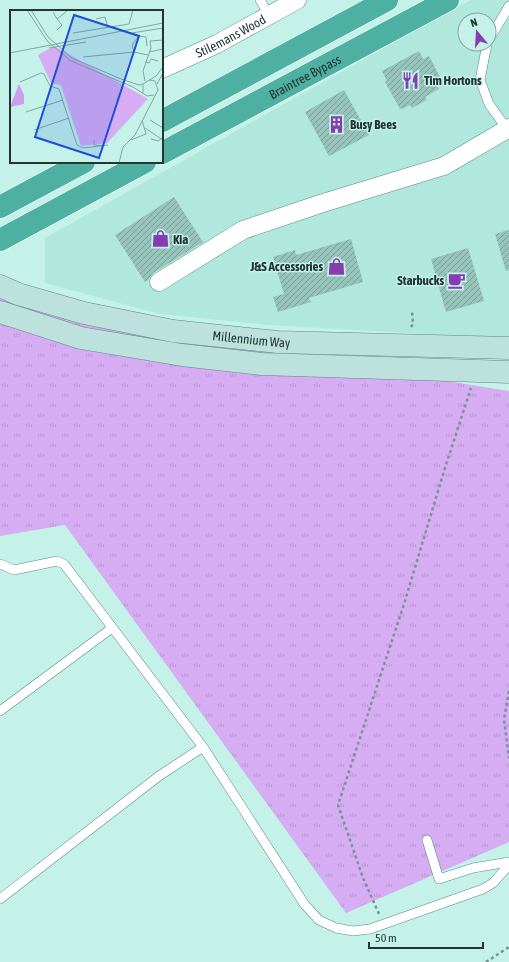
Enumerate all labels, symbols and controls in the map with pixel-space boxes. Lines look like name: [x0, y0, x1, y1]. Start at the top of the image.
inset map: [10, 10, 163, 163]
street label: Stilemans Wood: [193, 12, 268, 61]
north arrow: [457, 12, 497, 52]
text: N: [469, 16, 479, 29]
street label: Braintree Bypass: [267, 52, 344, 102]
restaurant icon: Tim Hortons: [401, 70, 421, 90]
place label: Tim Hortons: [424, 73, 482, 88]
building icon: Busy Bees: [327, 114, 347, 134]
place label: Busy Bees: [350, 117, 397, 132]
shop icon: Kia: [150, 229, 170, 249]
place label: Kia: [173, 232, 188, 247]
shop icon: J&S Accessories: [326, 256, 346, 276]
place label: J&S Accessories: [249, 259, 323, 274]
cafe icon: Starbucks: [447, 270, 467, 290]
place label: Starbucks: [397, 273, 444, 288]
street label: Millennium Way: [212, 328, 291, 350]
scale bar: [369, 924, 483, 950]
text: 50 m: [375, 931, 397, 945]

